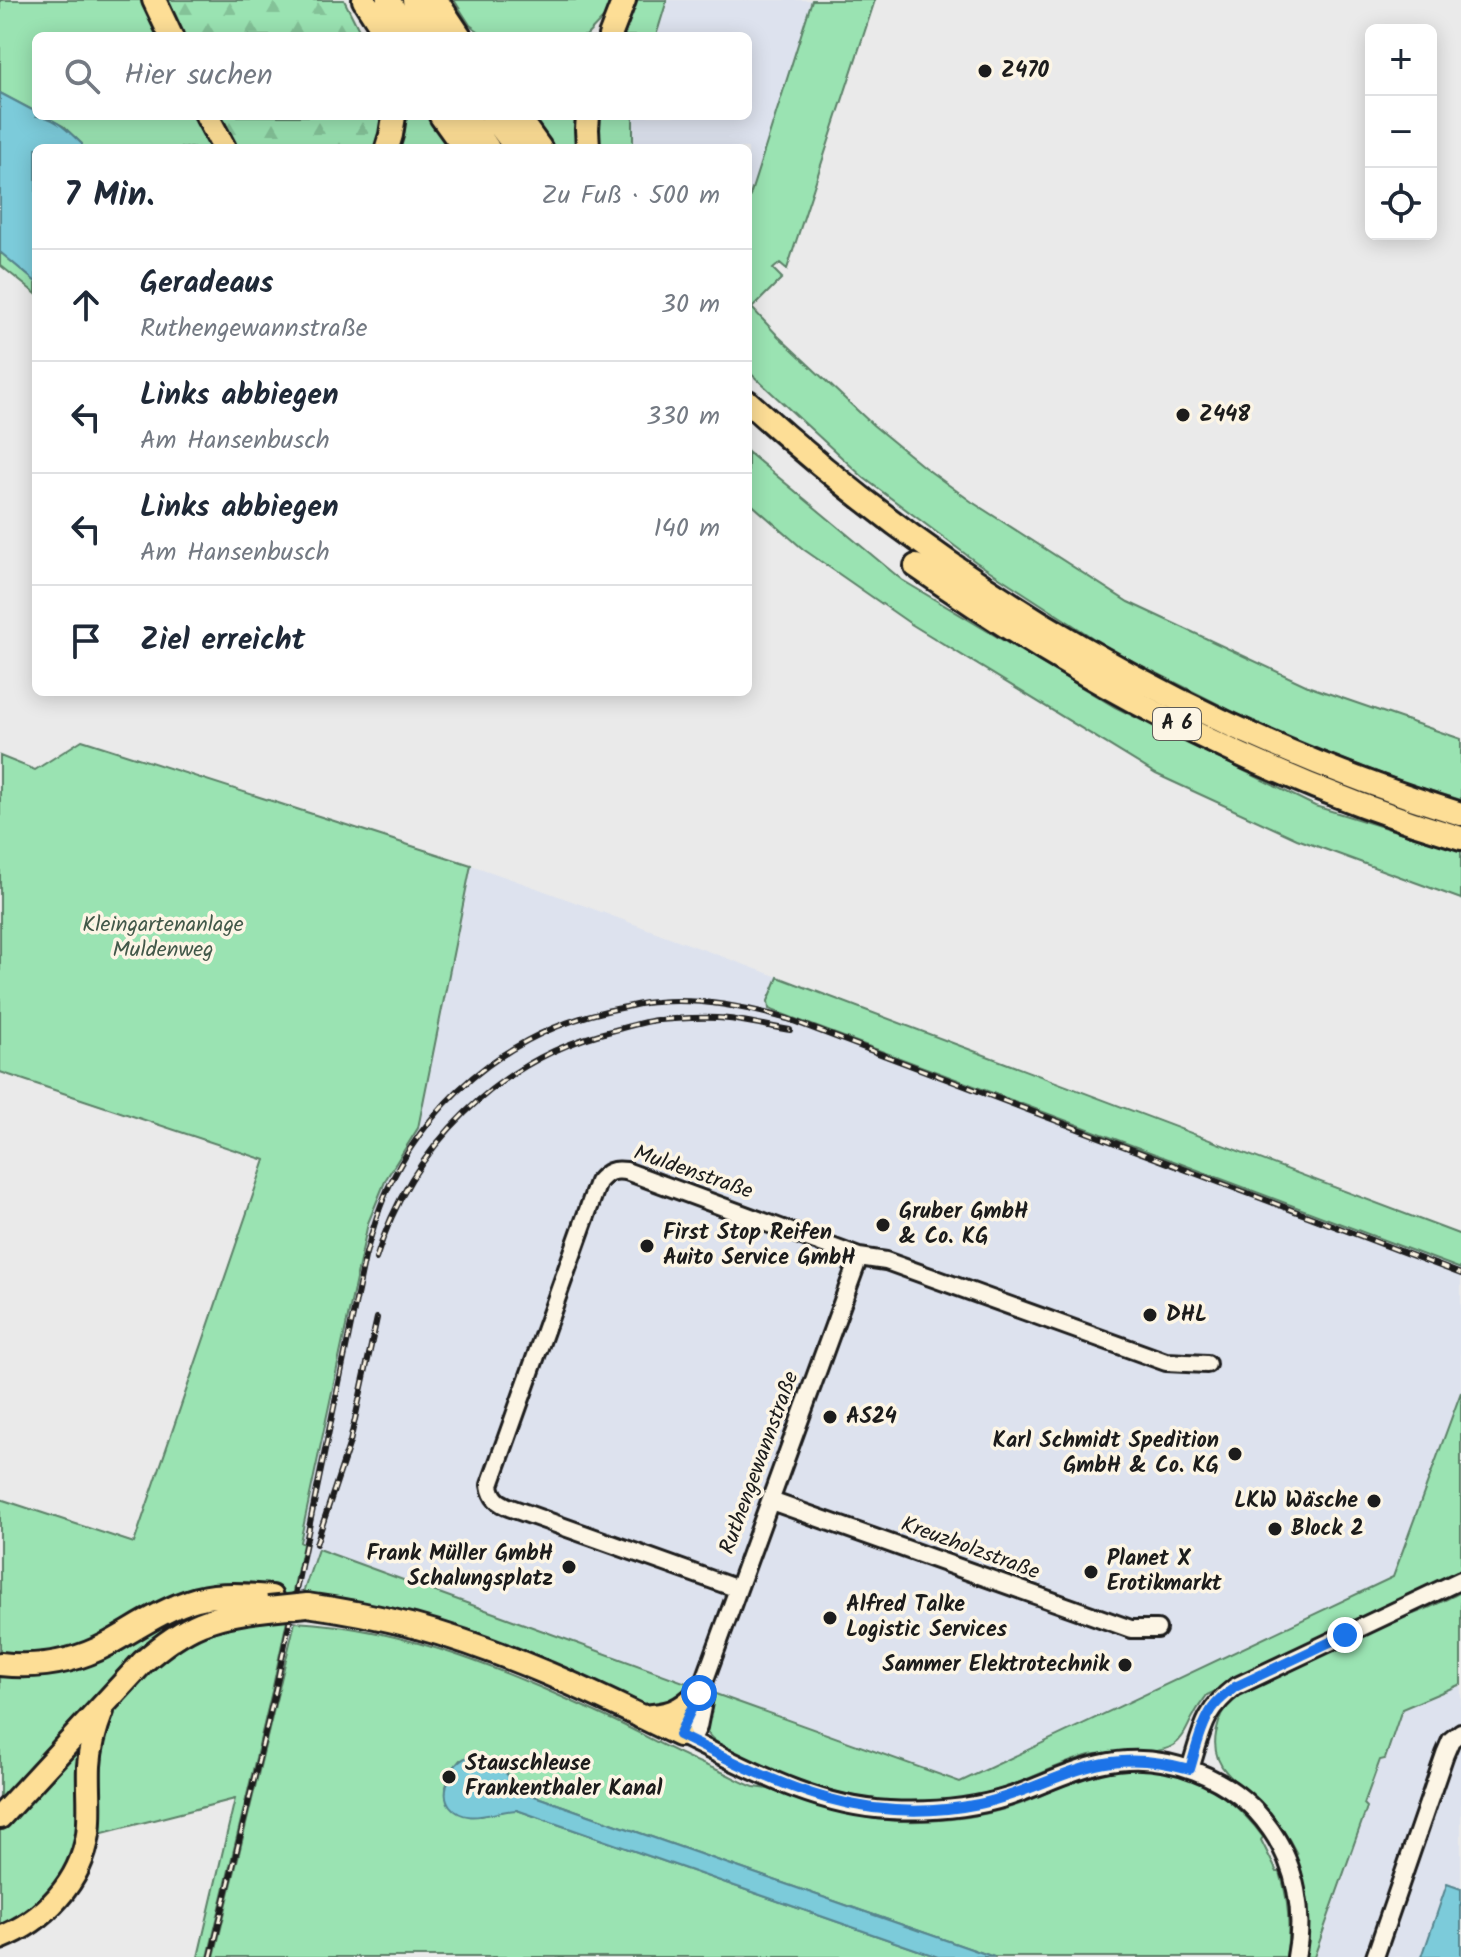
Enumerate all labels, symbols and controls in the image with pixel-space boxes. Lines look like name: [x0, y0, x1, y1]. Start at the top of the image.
map controls: [1365, 24, 1437, 240]
button: +: [1365, 24, 1437, 96]
search box: [32, 32, 752, 120]
text: Hier suchen: [124, 52, 273, 100]
icon: search: [60, 54, 104, 98]
place label: Z470: [1001, 54, 1050, 89]
marker: Z470: [976, 62, 994, 80]
button: −: [1365, 96, 1437, 168]
button: locate: [1365, 168, 1437, 240]
text: 7 Min.: [64, 169, 155, 223]
text: Zu Fuß · 500 m: [542, 175, 720, 217]
text: Geradeaus: [140, 260, 273, 308]
icon: ahead: [64, 283, 108, 327]
text: 30 m: [661, 284, 720, 326]
text: Ruthengewannstraße: [140, 308, 368, 350]
text: Links abbiegen: [140, 372, 339, 420]
icon: left: [64, 395, 108, 439]
text: 330 m: [646, 396, 720, 438]
place label: Z448: [1199, 398, 1251, 433]
marker: Z448: [1174, 406, 1192, 424]
text: Am Hansenbusch: [140, 420, 330, 462]
text: Links abbiegen: [140, 484, 339, 532]
icon: left: [64, 507, 108, 551]
text: 140 m: [653, 508, 720, 550]
text: Am Hansenbusch: [140, 532, 330, 574]
text: Ziel erreicht: [140, 617, 305, 665]
icon: arrive: [64, 619, 108, 663]
road number: A 6: [1153, 708, 1201, 740]
park label: Kleingartenanlage Muldenweg: [82, 908, 244, 968]
street label: Muldenstraße: [629, 1136, 757, 1210]
place label: Gruber GmbH & Co. KG: [899, 1195, 1028, 1255]
place label: First Stop Reifen Auito Service GmbH: [663, 1216, 855, 1276]
marker: Gruber GmbH & Co. KG: [874, 1216, 892, 1234]
marker: First Stop Reifen Auito Service GmbH: [638, 1237, 656, 1255]
place label: DHL: [1166, 1298, 1207, 1333]
marker: DHL: [1141, 1306, 1159, 1324]
street label: Ruthengewannstraße: [711, 1366, 809, 1559]
place label: AS24: [846, 1400, 897, 1435]
marker: AS24: [821, 1408, 839, 1426]
place label: Karl Schmidt Spedition GmbH & Co. KG: [993, 1424, 1219, 1484]
marker: Karl Schmidt Spedition GmbH & Co. KG: [1226, 1445, 1244, 1463]
place label: LKW Wäsche: [1234, 1484, 1358, 1519]
marker: LKW Wäsche: [1365, 1492, 1383, 1510]
street label: Kreuzholzstraße: [896, 1508, 1044, 1590]
place label: Block 2: [1291, 1512, 1364, 1547]
marker: Block 2: [1266, 1520, 1284, 1538]
place label: Frank Müller GmbH Schalungsplatz: [366, 1537, 553, 1597]
place label: Planet X Erotikmarkt: [1107, 1542, 1223, 1602]
marker: Frank Müller GmbH Schalungsplatz: [560, 1558, 578, 1576]
marker: Planet X Erotikmarkt: [1082, 1563, 1100, 1581]
place label: Alfred Talke Logistic Services: [846, 1588, 1008, 1648]
marker: Alfred Talke Logistic Services: [821, 1609, 839, 1627]
route end: [1327, 1617, 1363, 1653]
place label: Sammer Elektrotechnik: [882, 1648, 1110, 1683]
marker: Sammer Elektrotechnik: [1116, 1656, 1134, 1674]
route start: [681, 1675, 717, 1711]
place label: Stauschleuse Frankenthaler Kanal: [465, 1747, 662, 1807]
marker: Stauschleuse Frankenthaler Kanal: [440, 1768, 458, 1786]

